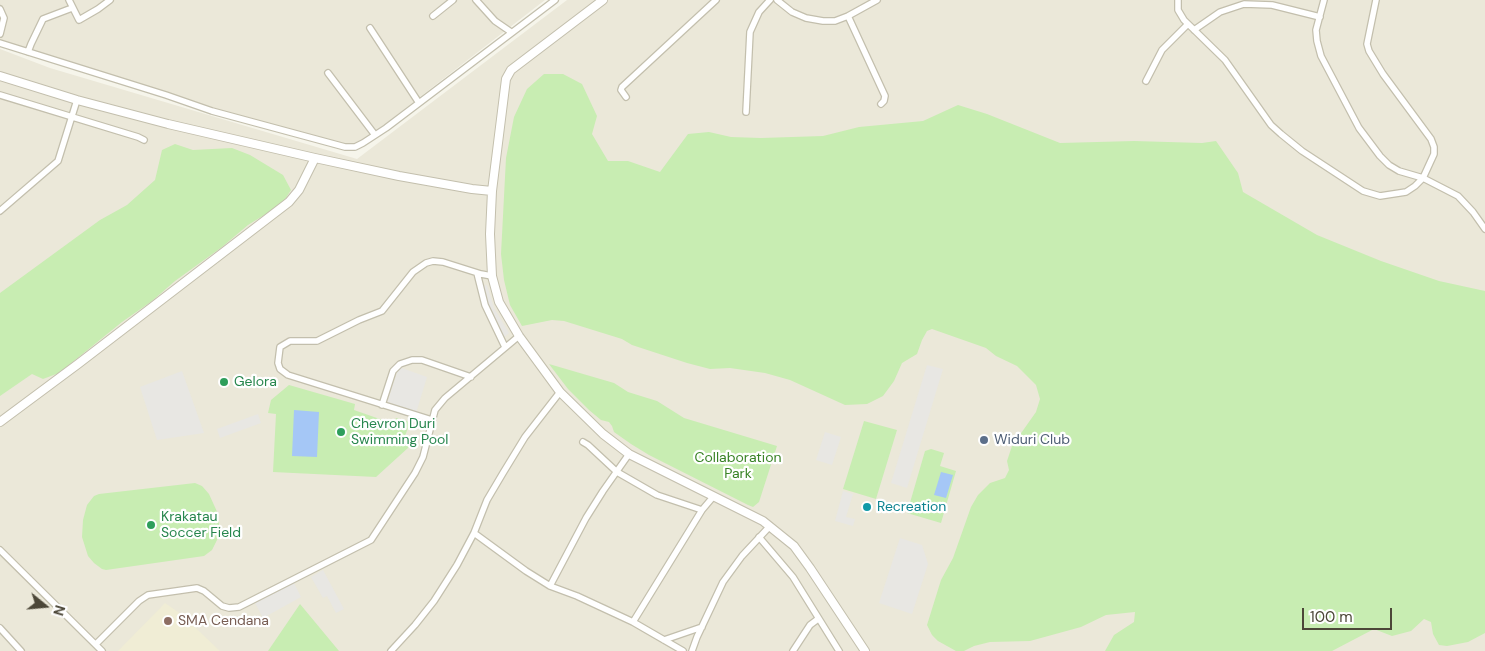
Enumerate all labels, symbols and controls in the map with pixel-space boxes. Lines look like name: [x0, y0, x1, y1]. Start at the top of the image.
place label: Gelora: [234, 374, 277, 390]
marker: Gelora: [218, 376, 230, 388]
place label: Chevron Duri Swimming Pool: [351, 416, 448, 448]
marker: Chevron Duri Swimming Pool: [335, 426, 347, 438]
place label: Widuri Club: [994, 432, 1070, 448]
marker: Widuri Club: [978, 434, 990, 446]
park label: Collaboration Park: [694, 450, 782, 482]
place label: Recreation: [877, 499, 946, 515]
marker: Recreation: [861, 501, 873, 513]
place label: Krakatau Soccer Field: [161, 509, 241, 542]
marker: Krakatau Soccer Field: [145, 519, 157, 531]
north arrow: [20, 581, 70, 631]
scale bar: [1305, 598, 1395, 630]
text: N: [49, 603, 69, 618]
text: 100 m: [1310, 607, 1353, 627]
place label: SMA Cendana: [178, 613, 269, 629]
marker: SMA Cendana: [162, 615, 174, 627]

